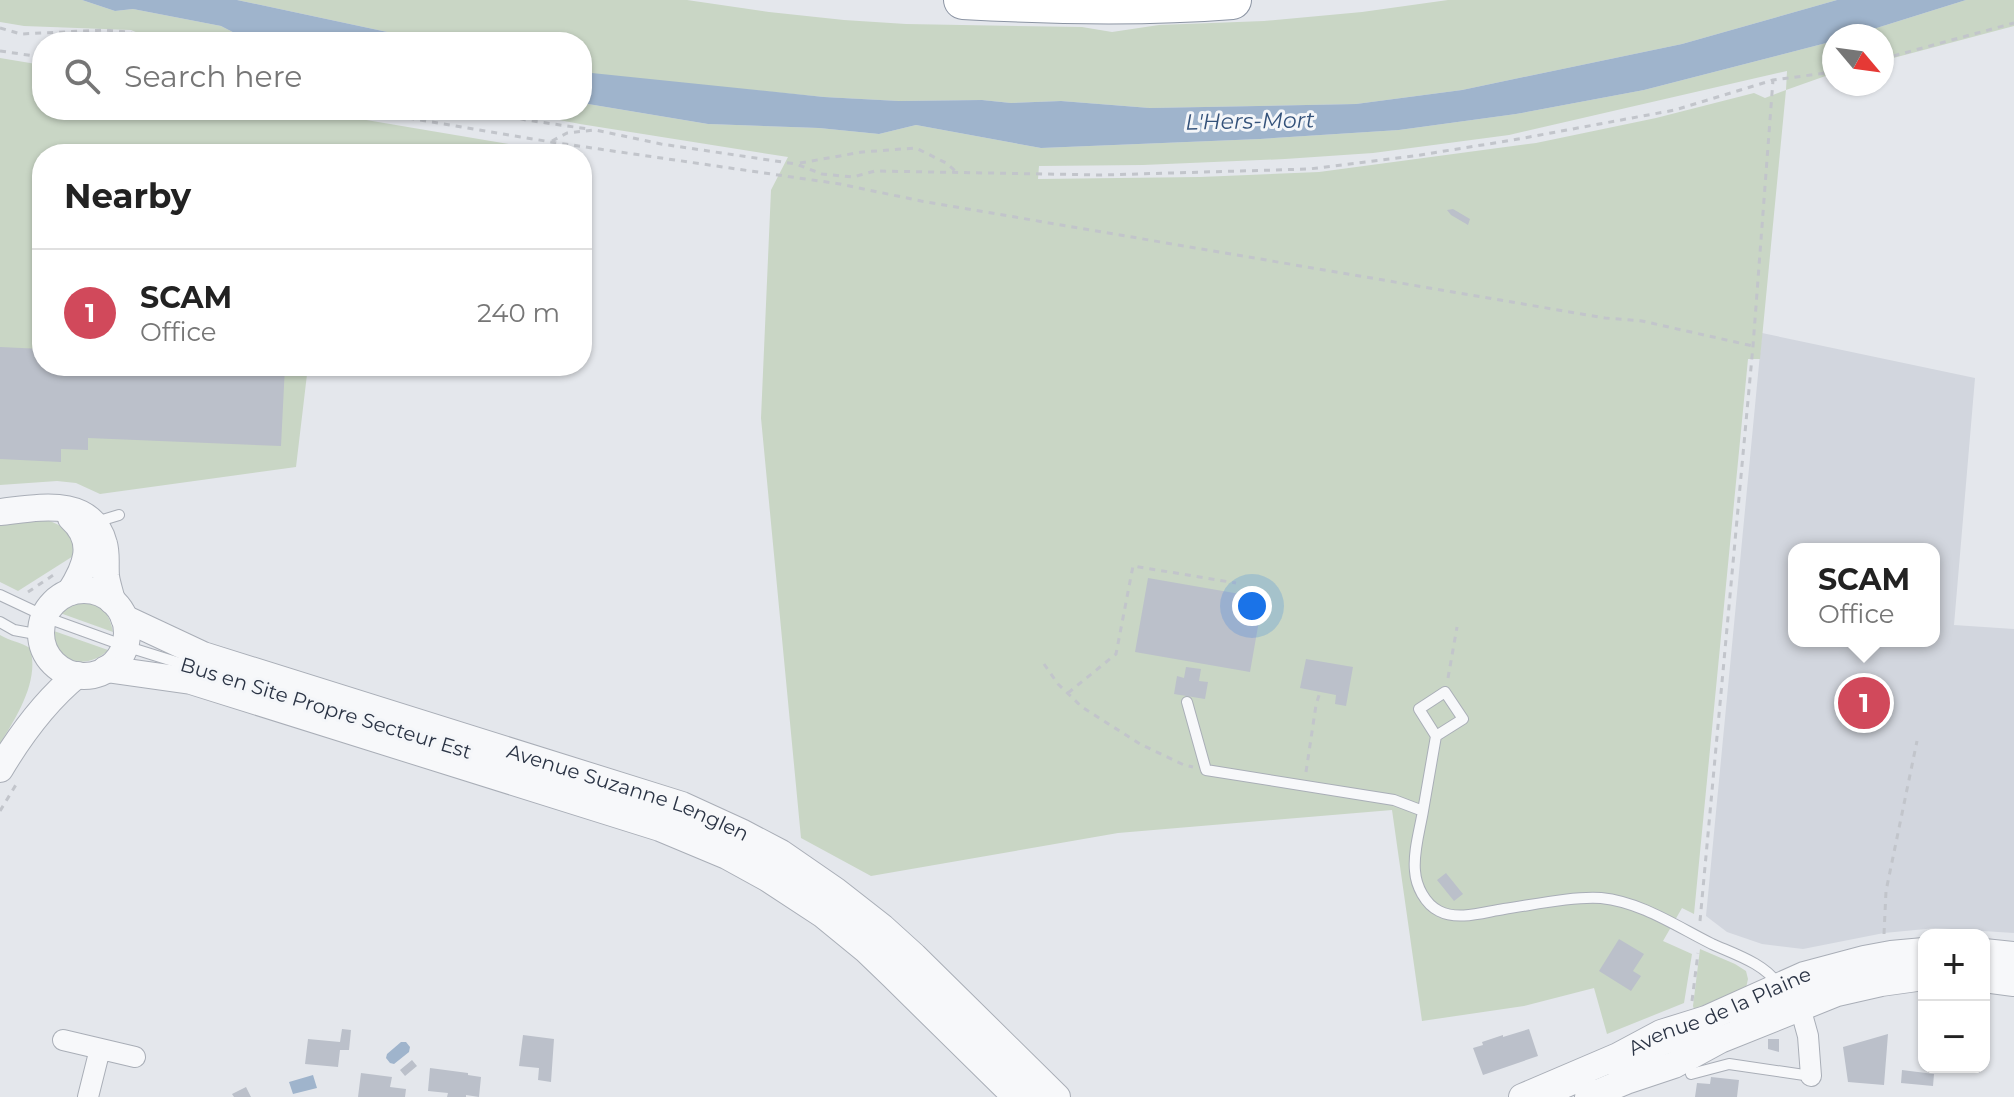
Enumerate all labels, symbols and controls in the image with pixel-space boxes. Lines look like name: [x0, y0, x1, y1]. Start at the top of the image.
north arrow: [1822, 24, 1894, 96]
search box: [32, 32, 592, 120]
icon: search: [60, 54, 104, 98]
text: Search here: [124, 58, 302, 95]
water label: L'Hers-Mort: [1185, 106, 1315, 136]
text: Nearby: [64, 175, 191, 217]
text: SCAM: [140, 279, 232, 316]
text: 1: [85, 297, 95, 329]
text: 240 m: [477, 297, 560, 329]
text: Office: [140, 316, 217, 348]
popup: [1788, 543, 1940, 647]
text: SCAM: [1818, 561, 1910, 598]
your location: [1232, 586, 1272, 626]
text: Office: [1818, 598, 1895, 630]
street label: Bus en Site Propre Secteur Est: [178, 652, 474, 764]
pin: 1: [1838, 673, 1890, 733]
street label: Avenue Suzanne Lenglen: [504, 739, 753, 846]
map controls: [1918, 929, 1990, 1073]
button: +: [1918, 929, 1990, 1001]
street label: Avenue de la Plaine: [1624, 962, 1814, 1060]
button: −: [1918, 1001, 1990, 1073]

